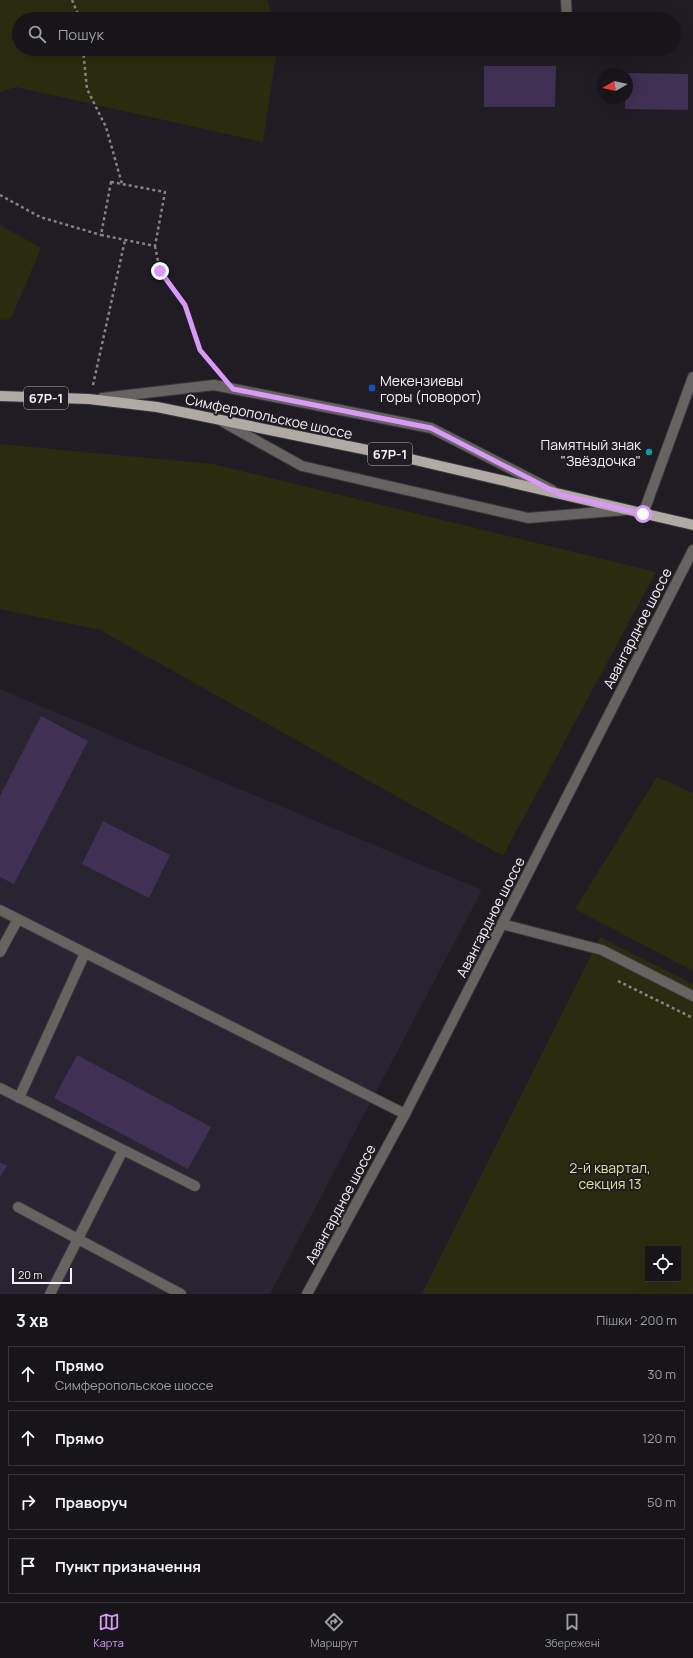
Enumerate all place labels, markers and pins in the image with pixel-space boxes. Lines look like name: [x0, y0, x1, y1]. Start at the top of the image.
place label: Мекензиевы горы (поворот): [380, 371, 482, 406]
marker: Мекензиевы горы (поворот): [367, 383, 377, 393]
place label: Памятный знак "Звёздочка": [541, 435, 642, 470]
marker: Памятный знак "Звёздочка": [644, 447, 654, 457]

